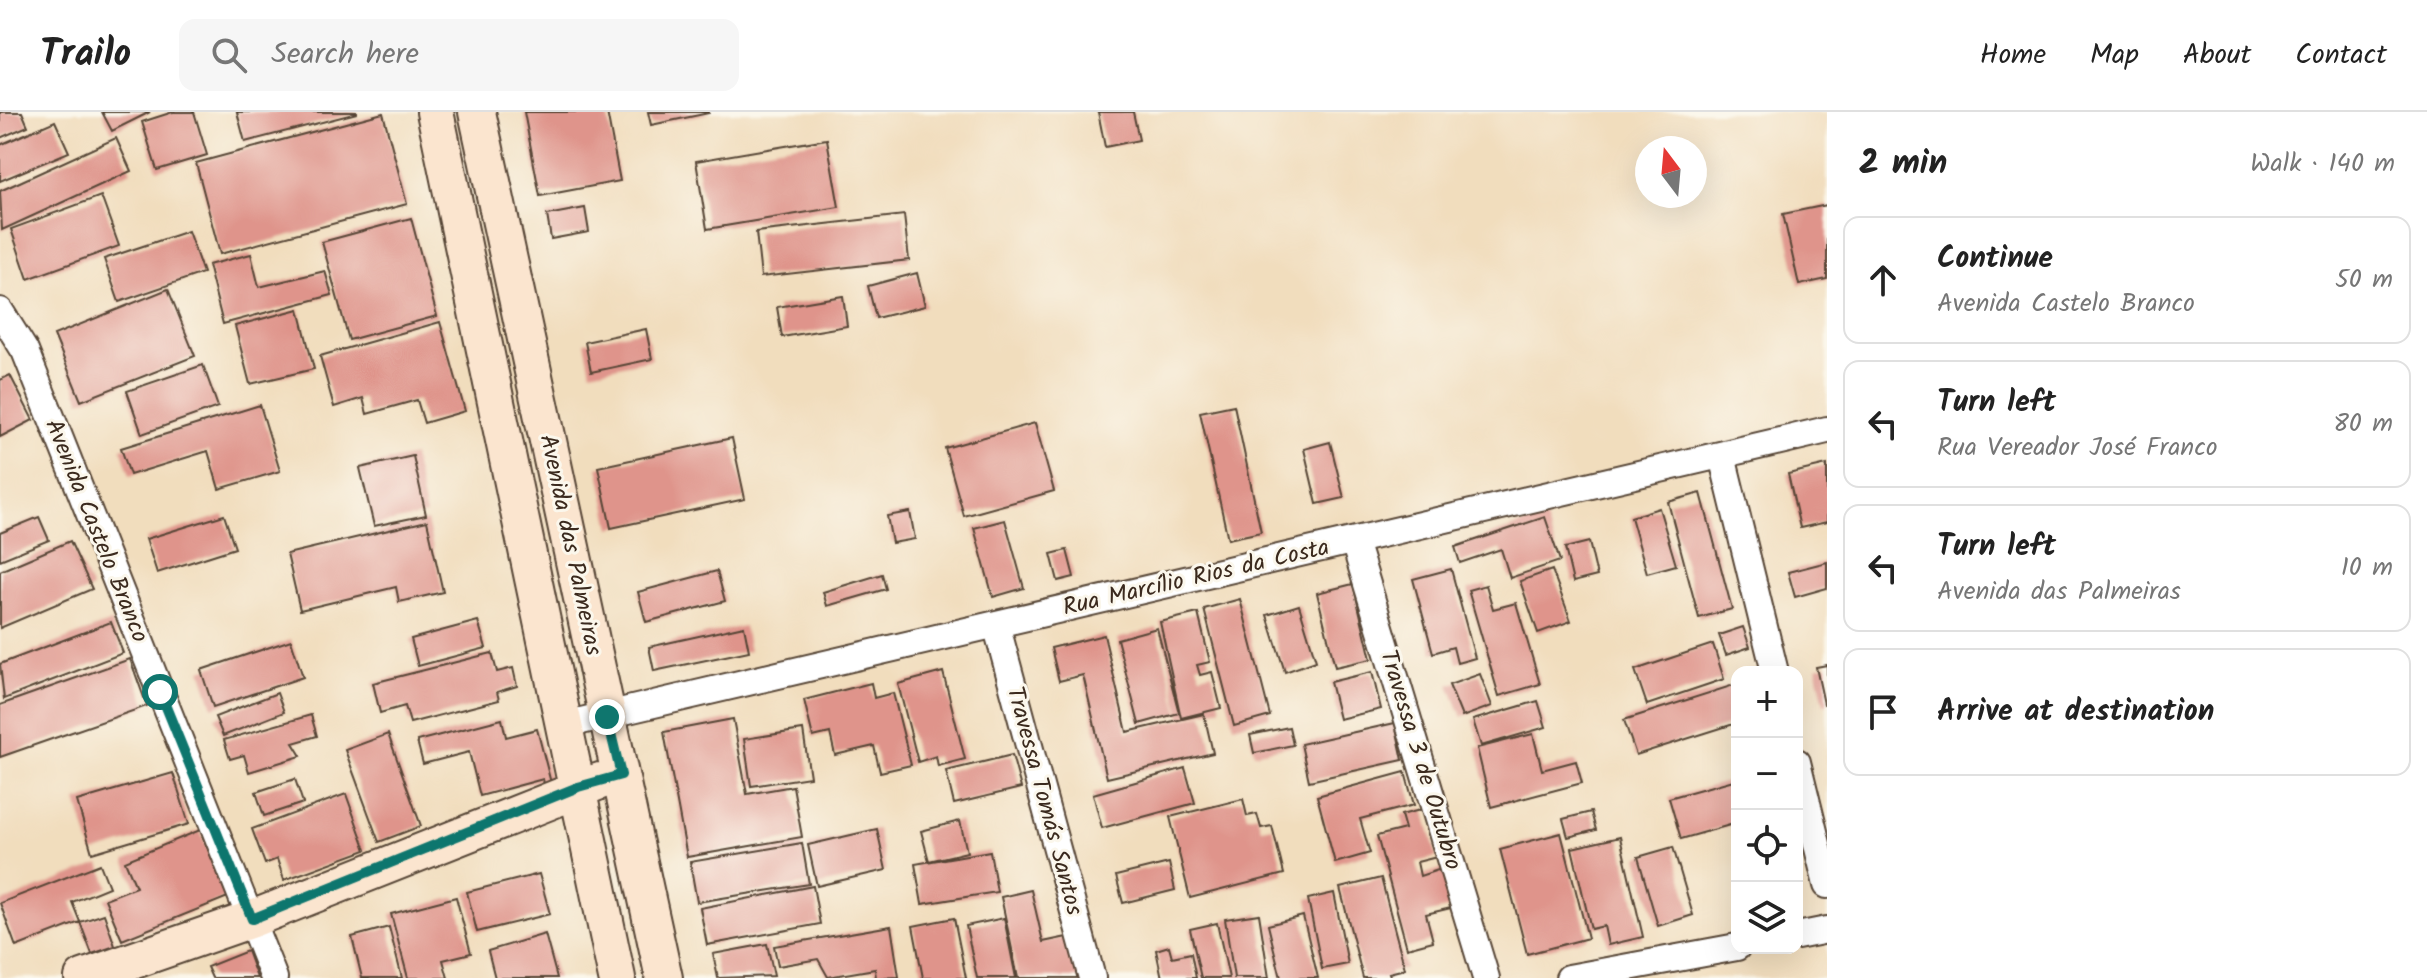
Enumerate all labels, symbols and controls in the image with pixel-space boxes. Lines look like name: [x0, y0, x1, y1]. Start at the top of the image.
search box: [179, 19, 739, 91]
text: Trailo: [40, 25, 131, 85]
text: Search here: [271, 31, 419, 79]
icon: search: [207, 33, 251, 77]
text: Home: [1980, 33, 2046, 78]
text: Map: [2090, 33, 2139, 78]
text: About: [2183, 33, 2251, 78]
text: Contact: [2295, 33, 2387, 78]
north arrow: [1635, 136, 1707, 208]
text: 2 min: [1859, 137, 1947, 191]
text: Walk · 140 m: [2250, 143, 2395, 185]
text: Continue: [1937, 235, 2053, 283]
icon: ahead: [1861, 258, 1905, 302]
text: 50 m: [2335, 259, 2393, 301]
text: Avenida Castelo Branco: [1937, 283, 2195, 325]
text: Turn left: [1937, 379, 2056, 427]
icon: left: [1861, 402, 1905, 446]
text: 80 m: [2333, 403, 2393, 445]
street label: Avenida Castelo Branco: [33, 413, 159, 649]
text: Rua Vereador José Franco: [1937, 427, 2218, 469]
street label: Avenida das Palmeiras: [528, 431, 612, 659]
text: Turn left: [1937, 523, 2056, 571]
street label: Rua Marcílio Rios da Costa: [1059, 528, 1333, 628]
icon: left: [1861, 546, 1905, 590]
text: 10 m: [2341, 547, 2393, 589]
text: Avenida das Palmeiras: [1937, 571, 2181, 613]
street label: Travessa 3 de Outubro: [1368, 645, 1472, 875]
map controls: [1731, 666, 1803, 954]
button: +: [1731, 666, 1803, 738]
route start: [142, 674, 178, 710]
street label: Travessa Tomás Santos: [995, 682, 1093, 920]
text: Arrive at destination: [1937, 688, 2214, 736]
icon: arrive: [1861, 690, 1905, 734]
route end: [589, 699, 625, 735]
button: −: [1731, 738, 1803, 810]
button: locate: [1731, 810, 1803, 882]
button: layers: [1731, 882, 1803, 954]

